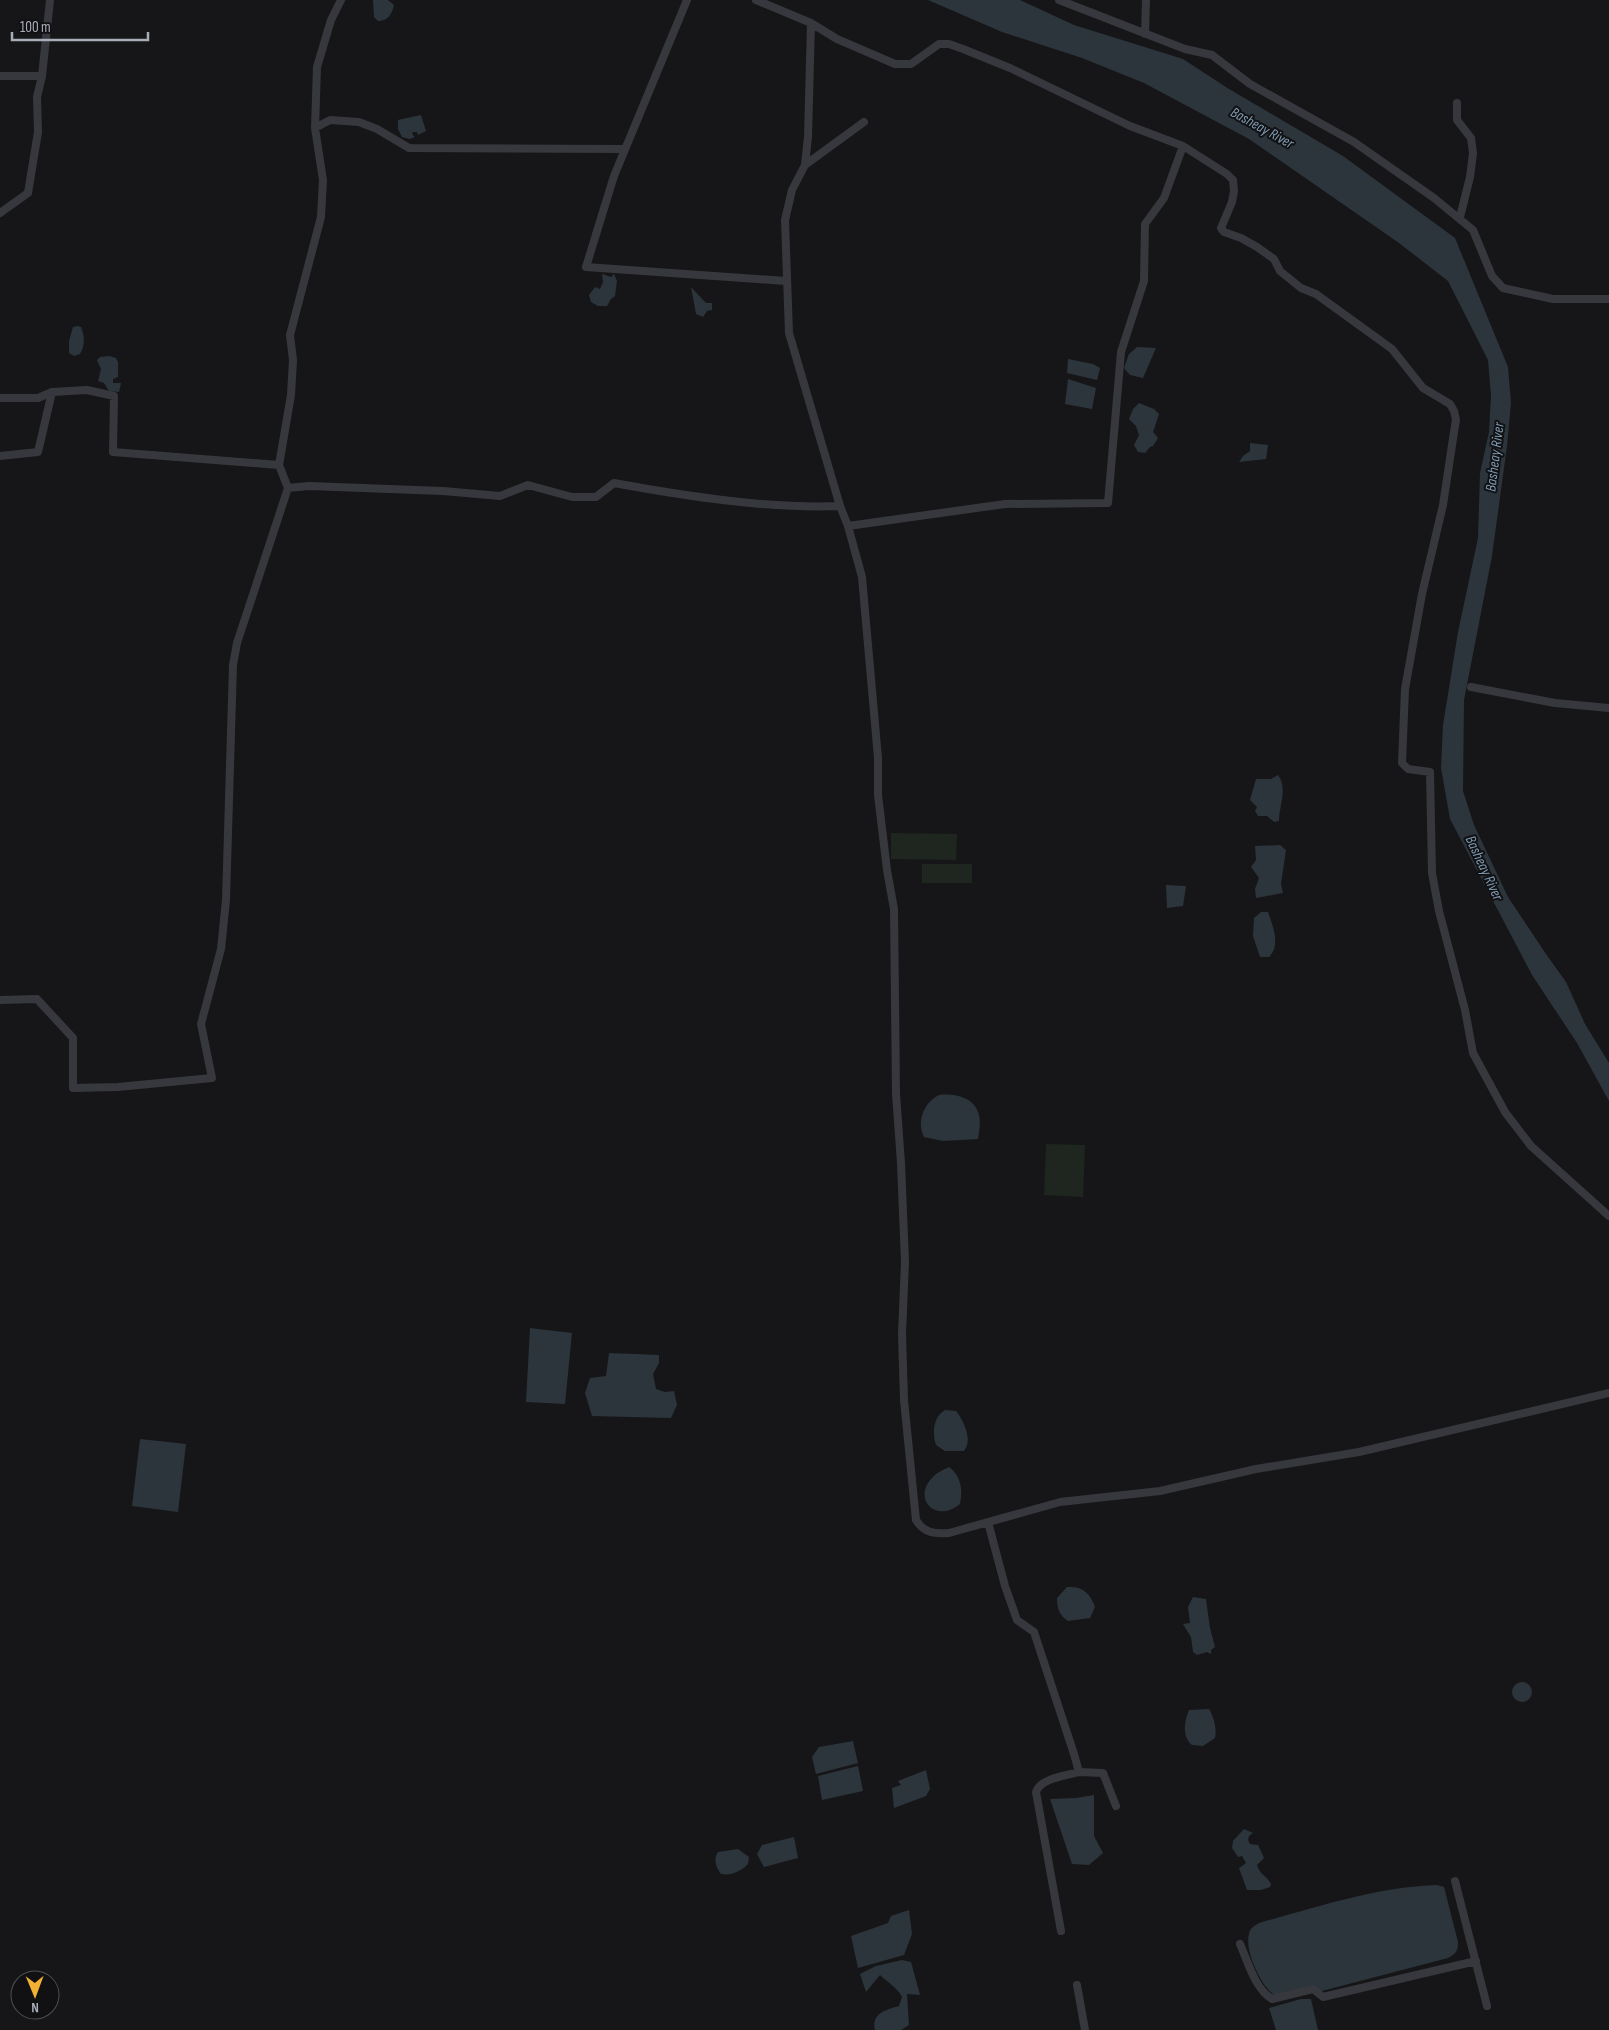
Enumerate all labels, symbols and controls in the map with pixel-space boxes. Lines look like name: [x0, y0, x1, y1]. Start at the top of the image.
scale bar: [12, 10, 149, 42]
text: 100 m: [20, 18, 51, 37]
water label: Basheay River: [1227, 103, 1298, 153]
water label: Basheay River: [1481, 421, 1509, 493]
water label: Basheay River: [1461, 833, 1508, 904]
north arrow: [10, 1970, 60, 2020]
text: N: [31, 1999, 39, 2016]

